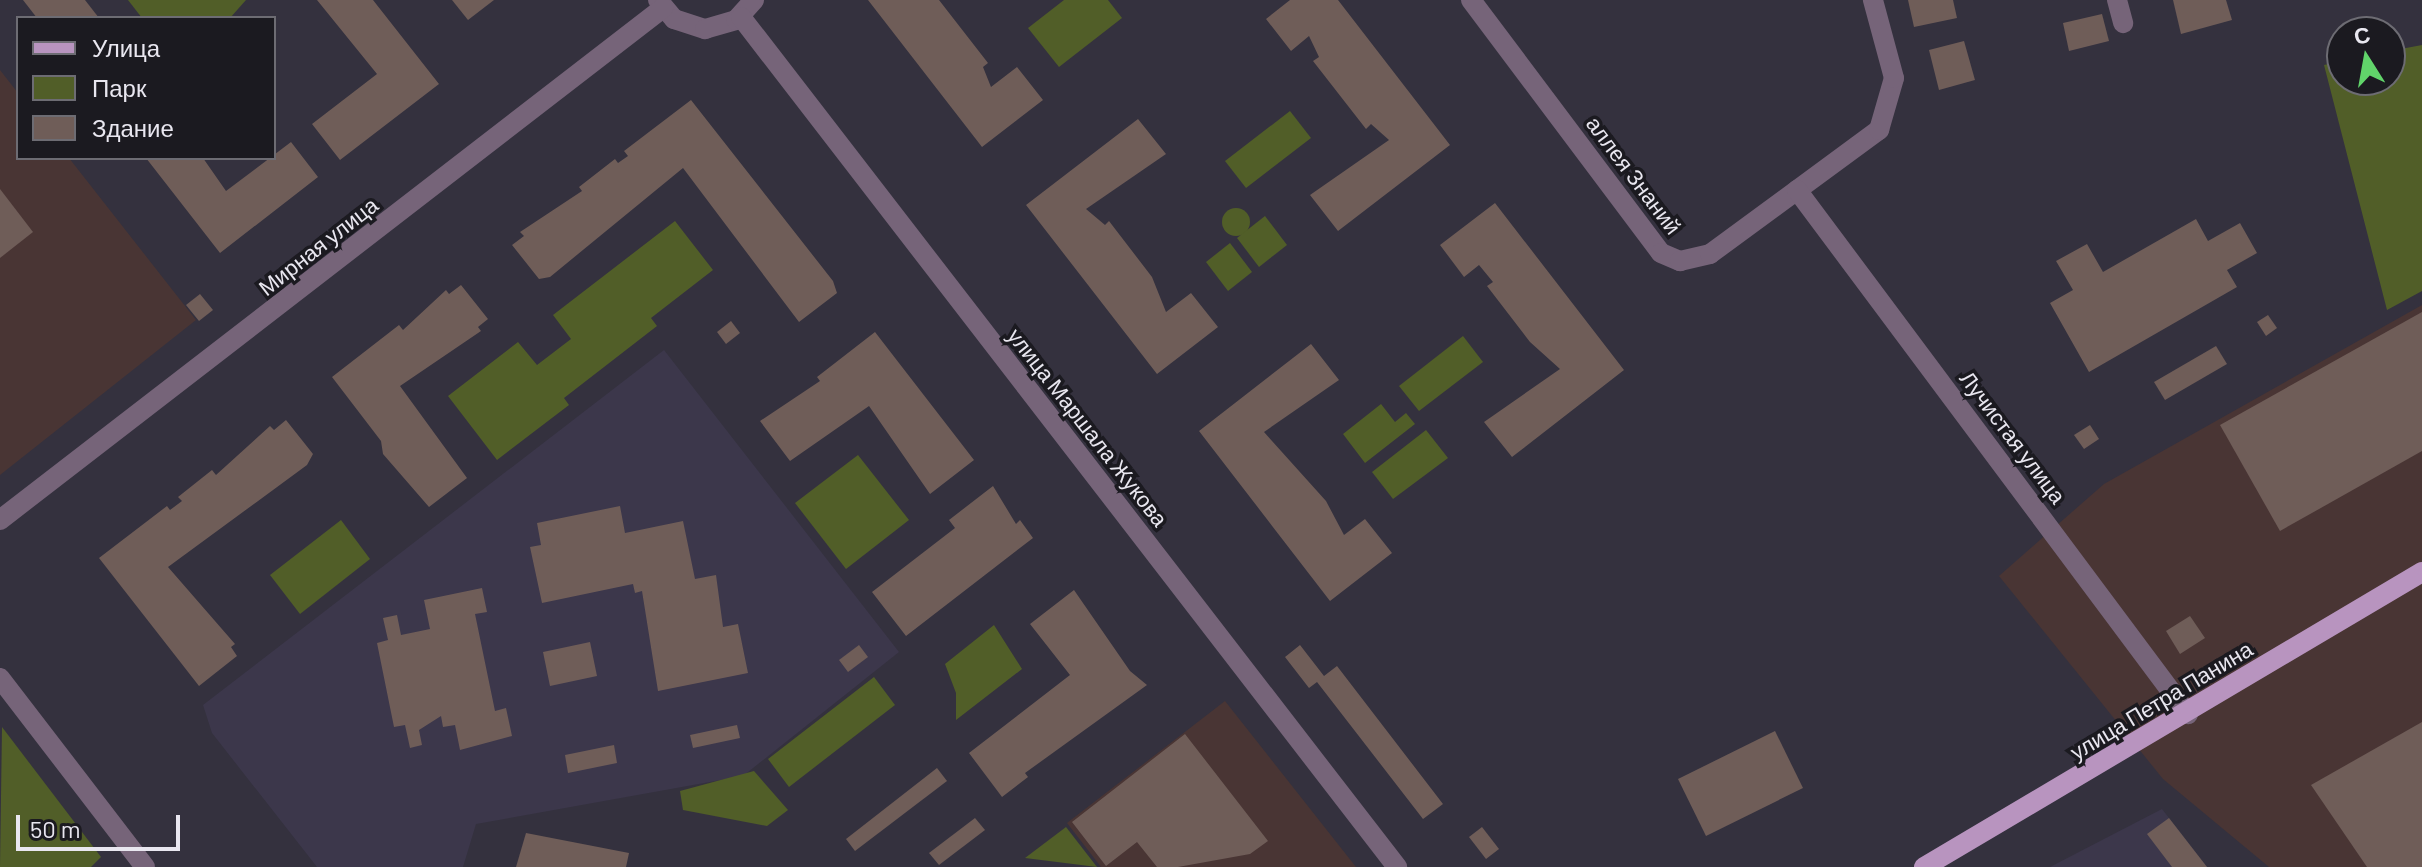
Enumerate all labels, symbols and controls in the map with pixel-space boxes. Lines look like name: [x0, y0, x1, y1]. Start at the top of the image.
legend: [16, 16, 276, 160]
north arrow: [2326, 16, 2406, 96]
text: С: [2352, 20, 2372, 49]
text: Улица: [92, 33, 160, 62]
text: Парк: [92, 73, 146, 102]
street label: аллея Знаний: [1581, 111, 1687, 239]
text: Здание: [92, 113, 174, 142]
street label: Мирная улица: [253, 191, 383, 301]
street label: улица Маршала Жукова: [1002, 323, 1174, 531]
street label: Лучистая улица: [1955, 365, 2071, 509]
street label: улица Петра Панина: [2065, 635, 2257, 765]
scale bar: [20, 799, 184, 849]
text: 50 m: [30, 814, 81, 843]

